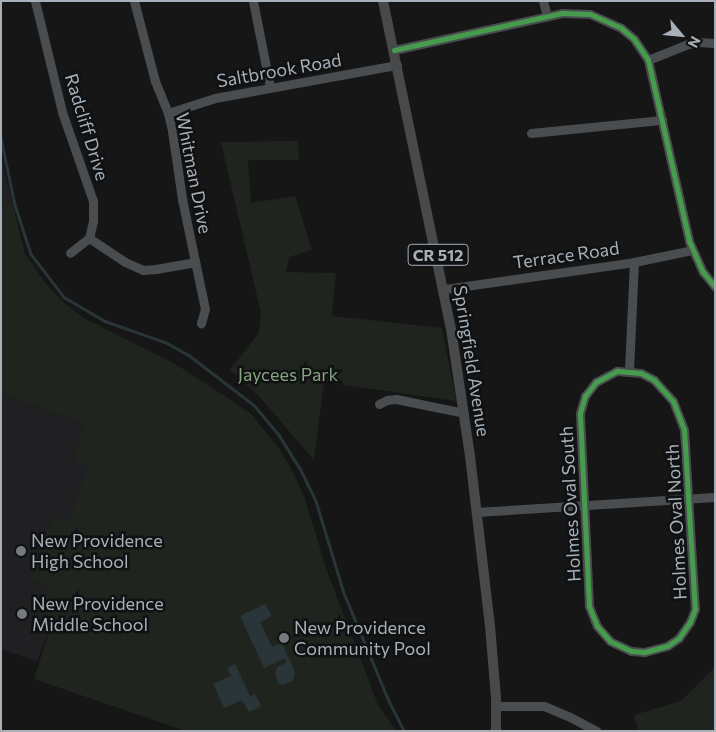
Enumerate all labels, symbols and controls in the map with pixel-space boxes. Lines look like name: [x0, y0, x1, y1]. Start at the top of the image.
north arrow: [656, 10, 706, 60]
text: N: [685, 34, 705, 51]
street label: Saltbrook Road: [215, 48, 343, 92]
street label: Radcliff Drive: [60, 71, 114, 183]
street label: Whitman Drive: [172, 111, 216, 235]
street label: Terrace Road: [511, 237, 621, 273]
road number: CR 512: [407, 242, 469, 268]
street label: Springfield Avenue: [449, 284, 495, 438]
park label: Jaycees Park: [238, 363, 338, 385]
street label: Holmes Oval South: [555, 426, 585, 582]
street label: Holmes Oval North: [661, 444, 691, 600]
place label: New Providence High School: [31, 530, 163, 572]
marker: New Providence High School: [15, 545, 27, 557]
place label: New Providence Middle School: [32, 593, 164, 636]
marker: New Providence Middle School: [16, 608, 28, 620]
place label: New Providence Community Pool: [294, 617, 431, 660]
marker: New Providence Community Pool: [278, 632, 290, 644]

